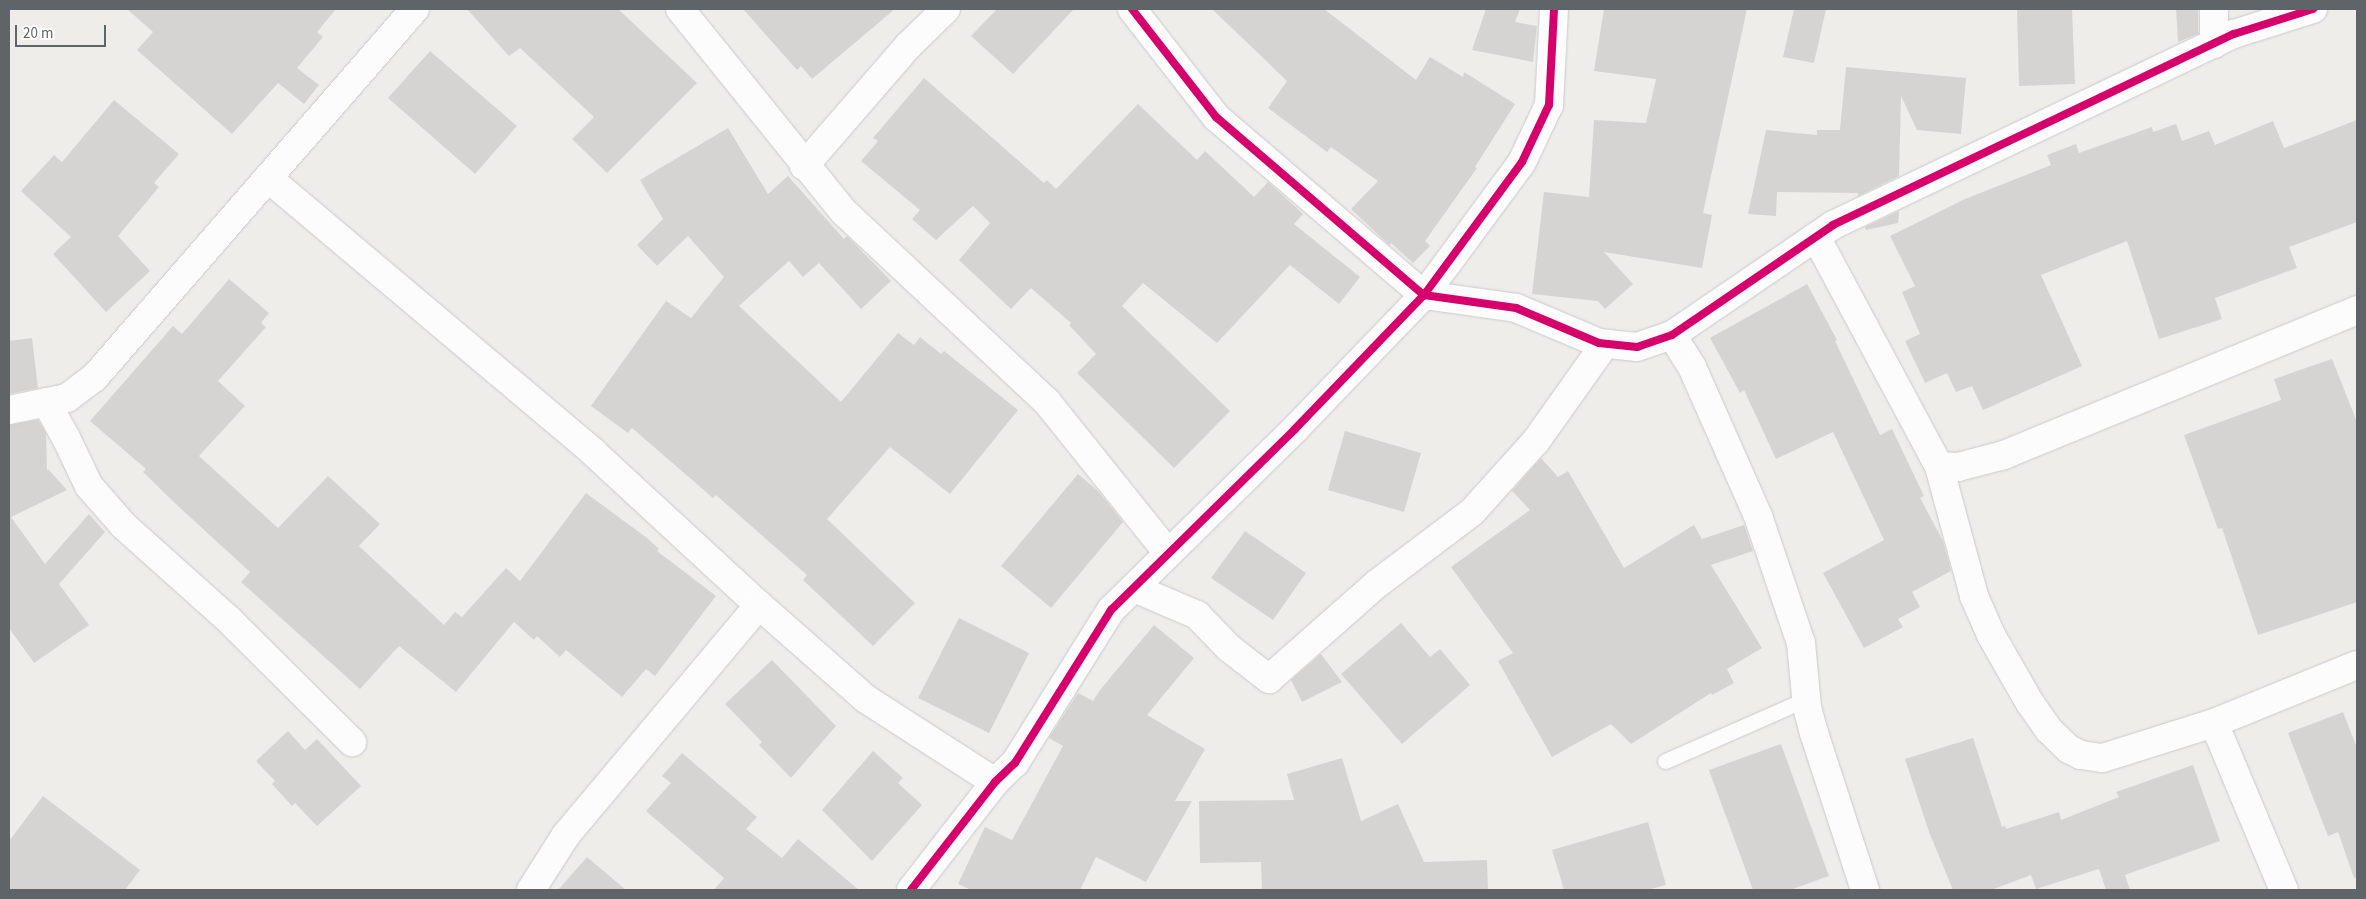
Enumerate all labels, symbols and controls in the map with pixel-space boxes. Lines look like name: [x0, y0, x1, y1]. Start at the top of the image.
scale bar: [18, 15, 109, 47]
text: 20 m: [23, 23, 53, 44]

